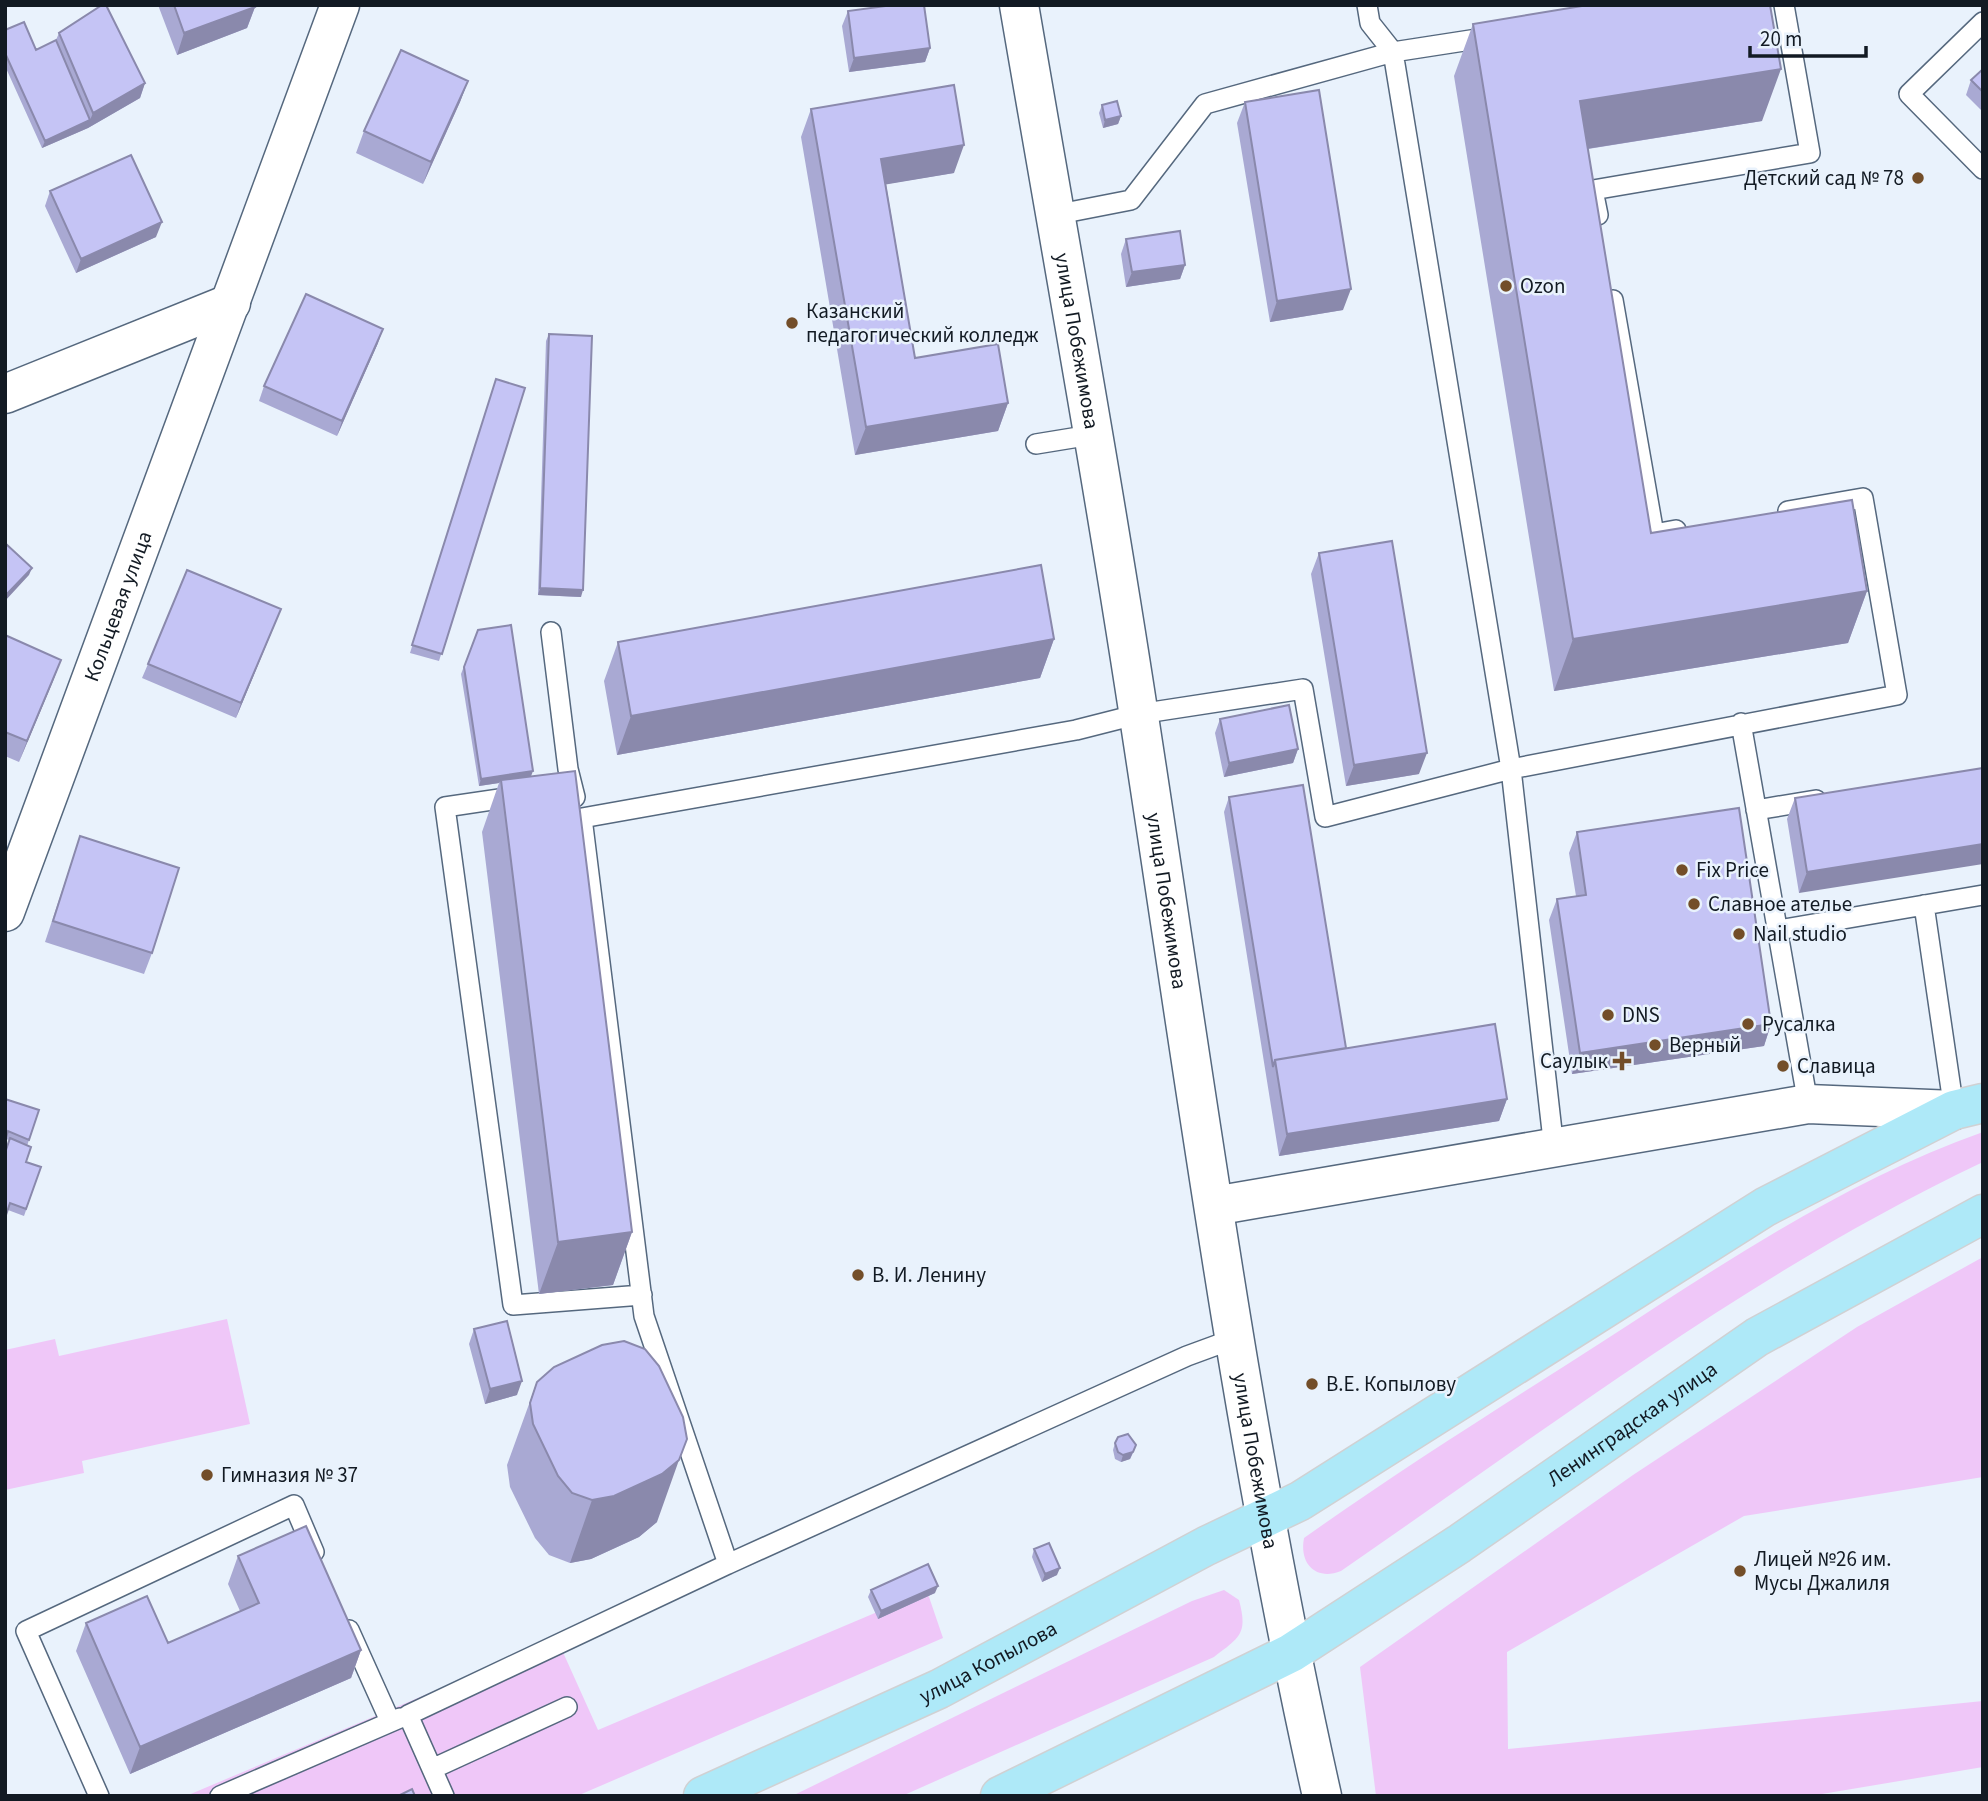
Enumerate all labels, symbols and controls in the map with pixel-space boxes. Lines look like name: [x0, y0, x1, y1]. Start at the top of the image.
scale bar: [1750, 14, 1866, 58]
text: 20 m: [1760, 24, 1802, 54]
place label: Детский сад № 78: [1744, 163, 1904, 193]
marker: Детский сад № 78: [1910, 170, 1926, 186]
street label: улица Побежимова: [1047, 251, 1107, 431]
place label: Ozon: [1520, 271, 1565, 301]
marker: Ozon: [1498, 278, 1514, 294]
place label: Казанский педагогический колледж: [806, 296, 1039, 350]
marker: Казанский педагогический колледж: [784, 315, 800, 331]
street label: Кольцевая улица: [76, 527, 159, 686]
street label: улица Побежимова: [1139, 810, 1195, 991]
place label: Fix Price: [1696, 855, 1769, 885]
marker: Fix Price: [1674, 862, 1690, 878]
place label: Славное ателье: [1708, 889, 1852, 919]
marker: Славное ателье: [1686, 896, 1702, 912]
place label: Nail studio: [1753, 919, 1847, 949]
marker: Nail studio: [1731, 926, 1747, 942]
place label: DNS: [1622, 1000, 1660, 1030]
marker: DNS: [1600, 1007, 1616, 1023]
place label: Русалка: [1762, 1009, 1836, 1039]
marker: Русалка: [1740, 1016, 1756, 1032]
place label: Верный: [1669, 1030, 1741, 1060]
marker: Верный: [1647, 1037, 1663, 1053]
place label: Саулык: [1540, 1046, 1609, 1076]
place label: Славица: [1797, 1051, 1876, 1081]
marker: Саулык: [1614, 1053, 1630, 1069]
marker: Славица: [1775, 1058, 1791, 1074]
place label: В. И. Ленину: [872, 1260, 986, 1290]
marker: В. И. Ленину: [850, 1267, 866, 1283]
street label: Ленинградская улица: [1541, 1354, 1723, 1494]
place label: В.Е. Копылову: [1326, 1369, 1456, 1399]
street label: улица Побежимова: [1225, 1371, 1286, 1551]
marker: В.Е. Копылову: [1304, 1376, 1320, 1392]
place label: Гимназия № 37: [221, 1460, 358, 1490]
marker: Гимназия № 37: [199, 1467, 215, 1483]
place label: Лицей №26 им. Мусы Джалиля: [1754, 1544, 1892, 1598]
marker: Лицей №26 им. Мусы Джалиля: [1732, 1563, 1748, 1579]
street label: улица Копылова: [914, 1613, 1062, 1711]

